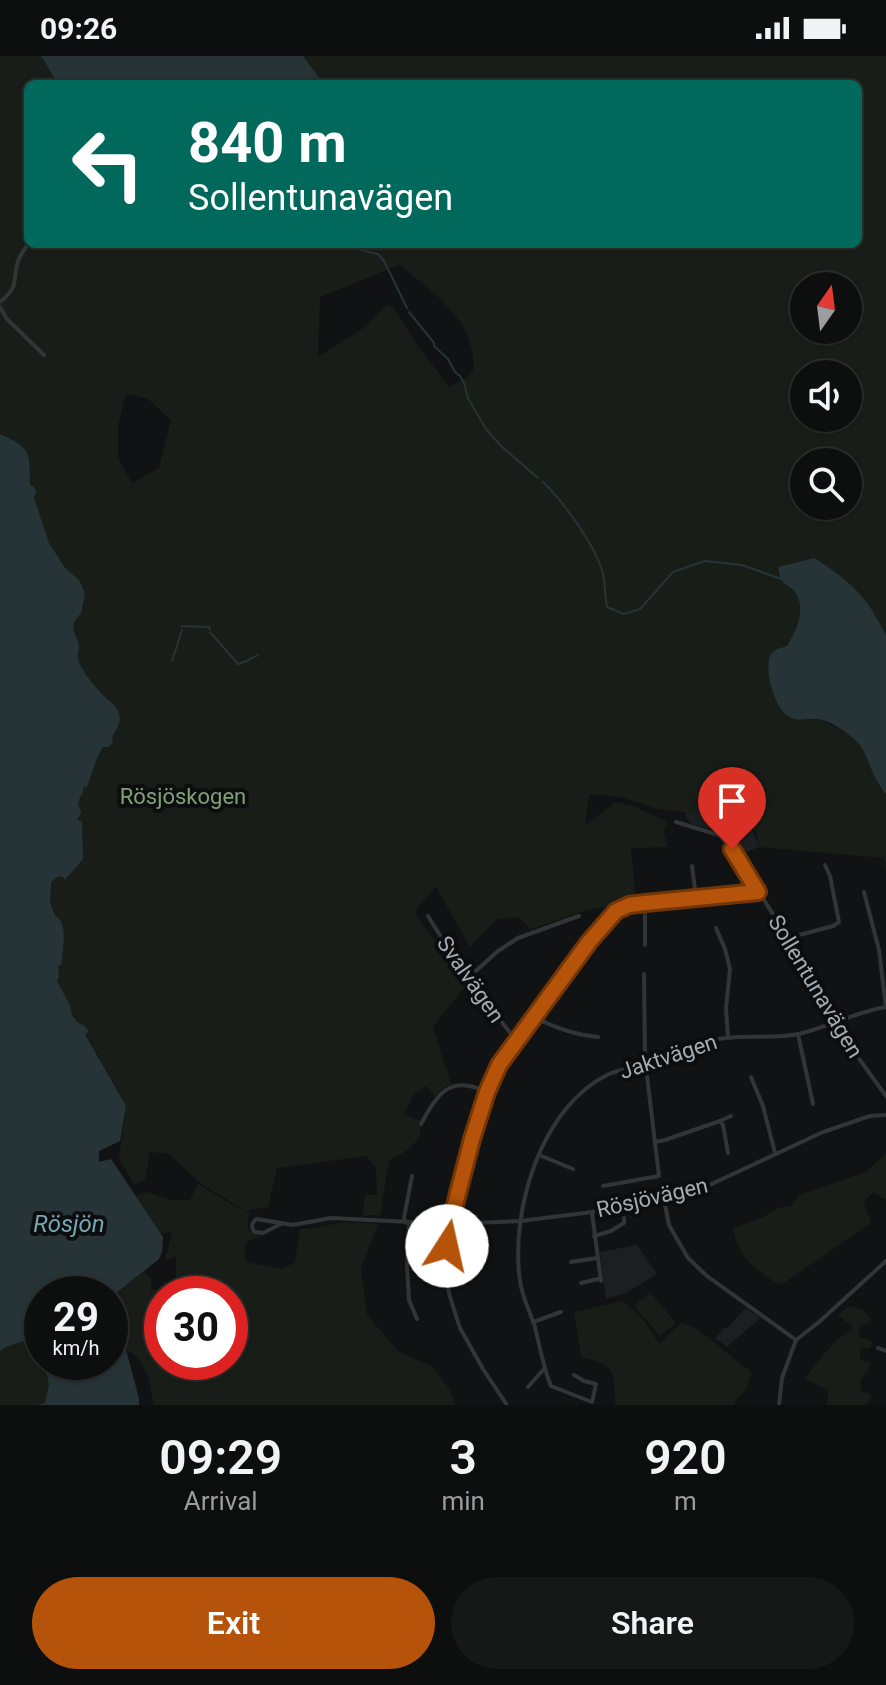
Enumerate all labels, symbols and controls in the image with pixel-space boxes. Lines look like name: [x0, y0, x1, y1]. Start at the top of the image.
text: 09:26: [40, 11, 117, 46]
text: 840 m: [188, 110, 347, 176]
icon: left: [56, 112, 160, 216]
text: Sollentunavägen: [188, 177, 453, 219]
north arrow: [790, 272, 862, 344]
map controls: [790, 272, 862, 520]
button: sound: [790, 360, 862, 432]
button: search: [790, 448, 862, 520]
pin: [698, 767, 766, 849]
icon: arrive: [710, 779, 754, 823]
park label: Rösjöskogen: [120, 784, 246, 809]
street label: Sollentunavägen: [763, 910, 868, 1062]
street label: Svalvägen: [432, 931, 509, 1027]
street label: Jaktvägen: [616, 1029, 720, 1084]
street label: Rösjövägen: [594, 1173, 710, 1222]
position arrow: [405, 1204, 489, 1288]
water label: Rösjön: [33, 1210, 105, 1238]
speed limit sign: 30: [144, 1276, 248, 1380]
text: 29: [53, 1294, 99, 1341]
text: km/h: [53, 1336, 99, 1360]
text: 09:29: [159, 1429, 282, 1486]
text: 3: [450, 1429, 477, 1486]
text: 920: [644, 1429, 727, 1486]
text: Arrival: [184, 1486, 258, 1516]
text: min: [441, 1486, 485, 1516]
text: m: [674, 1486, 697, 1516]
button: Exit: [32, 1577, 435, 1669]
button: Share: [451, 1577, 854, 1669]

